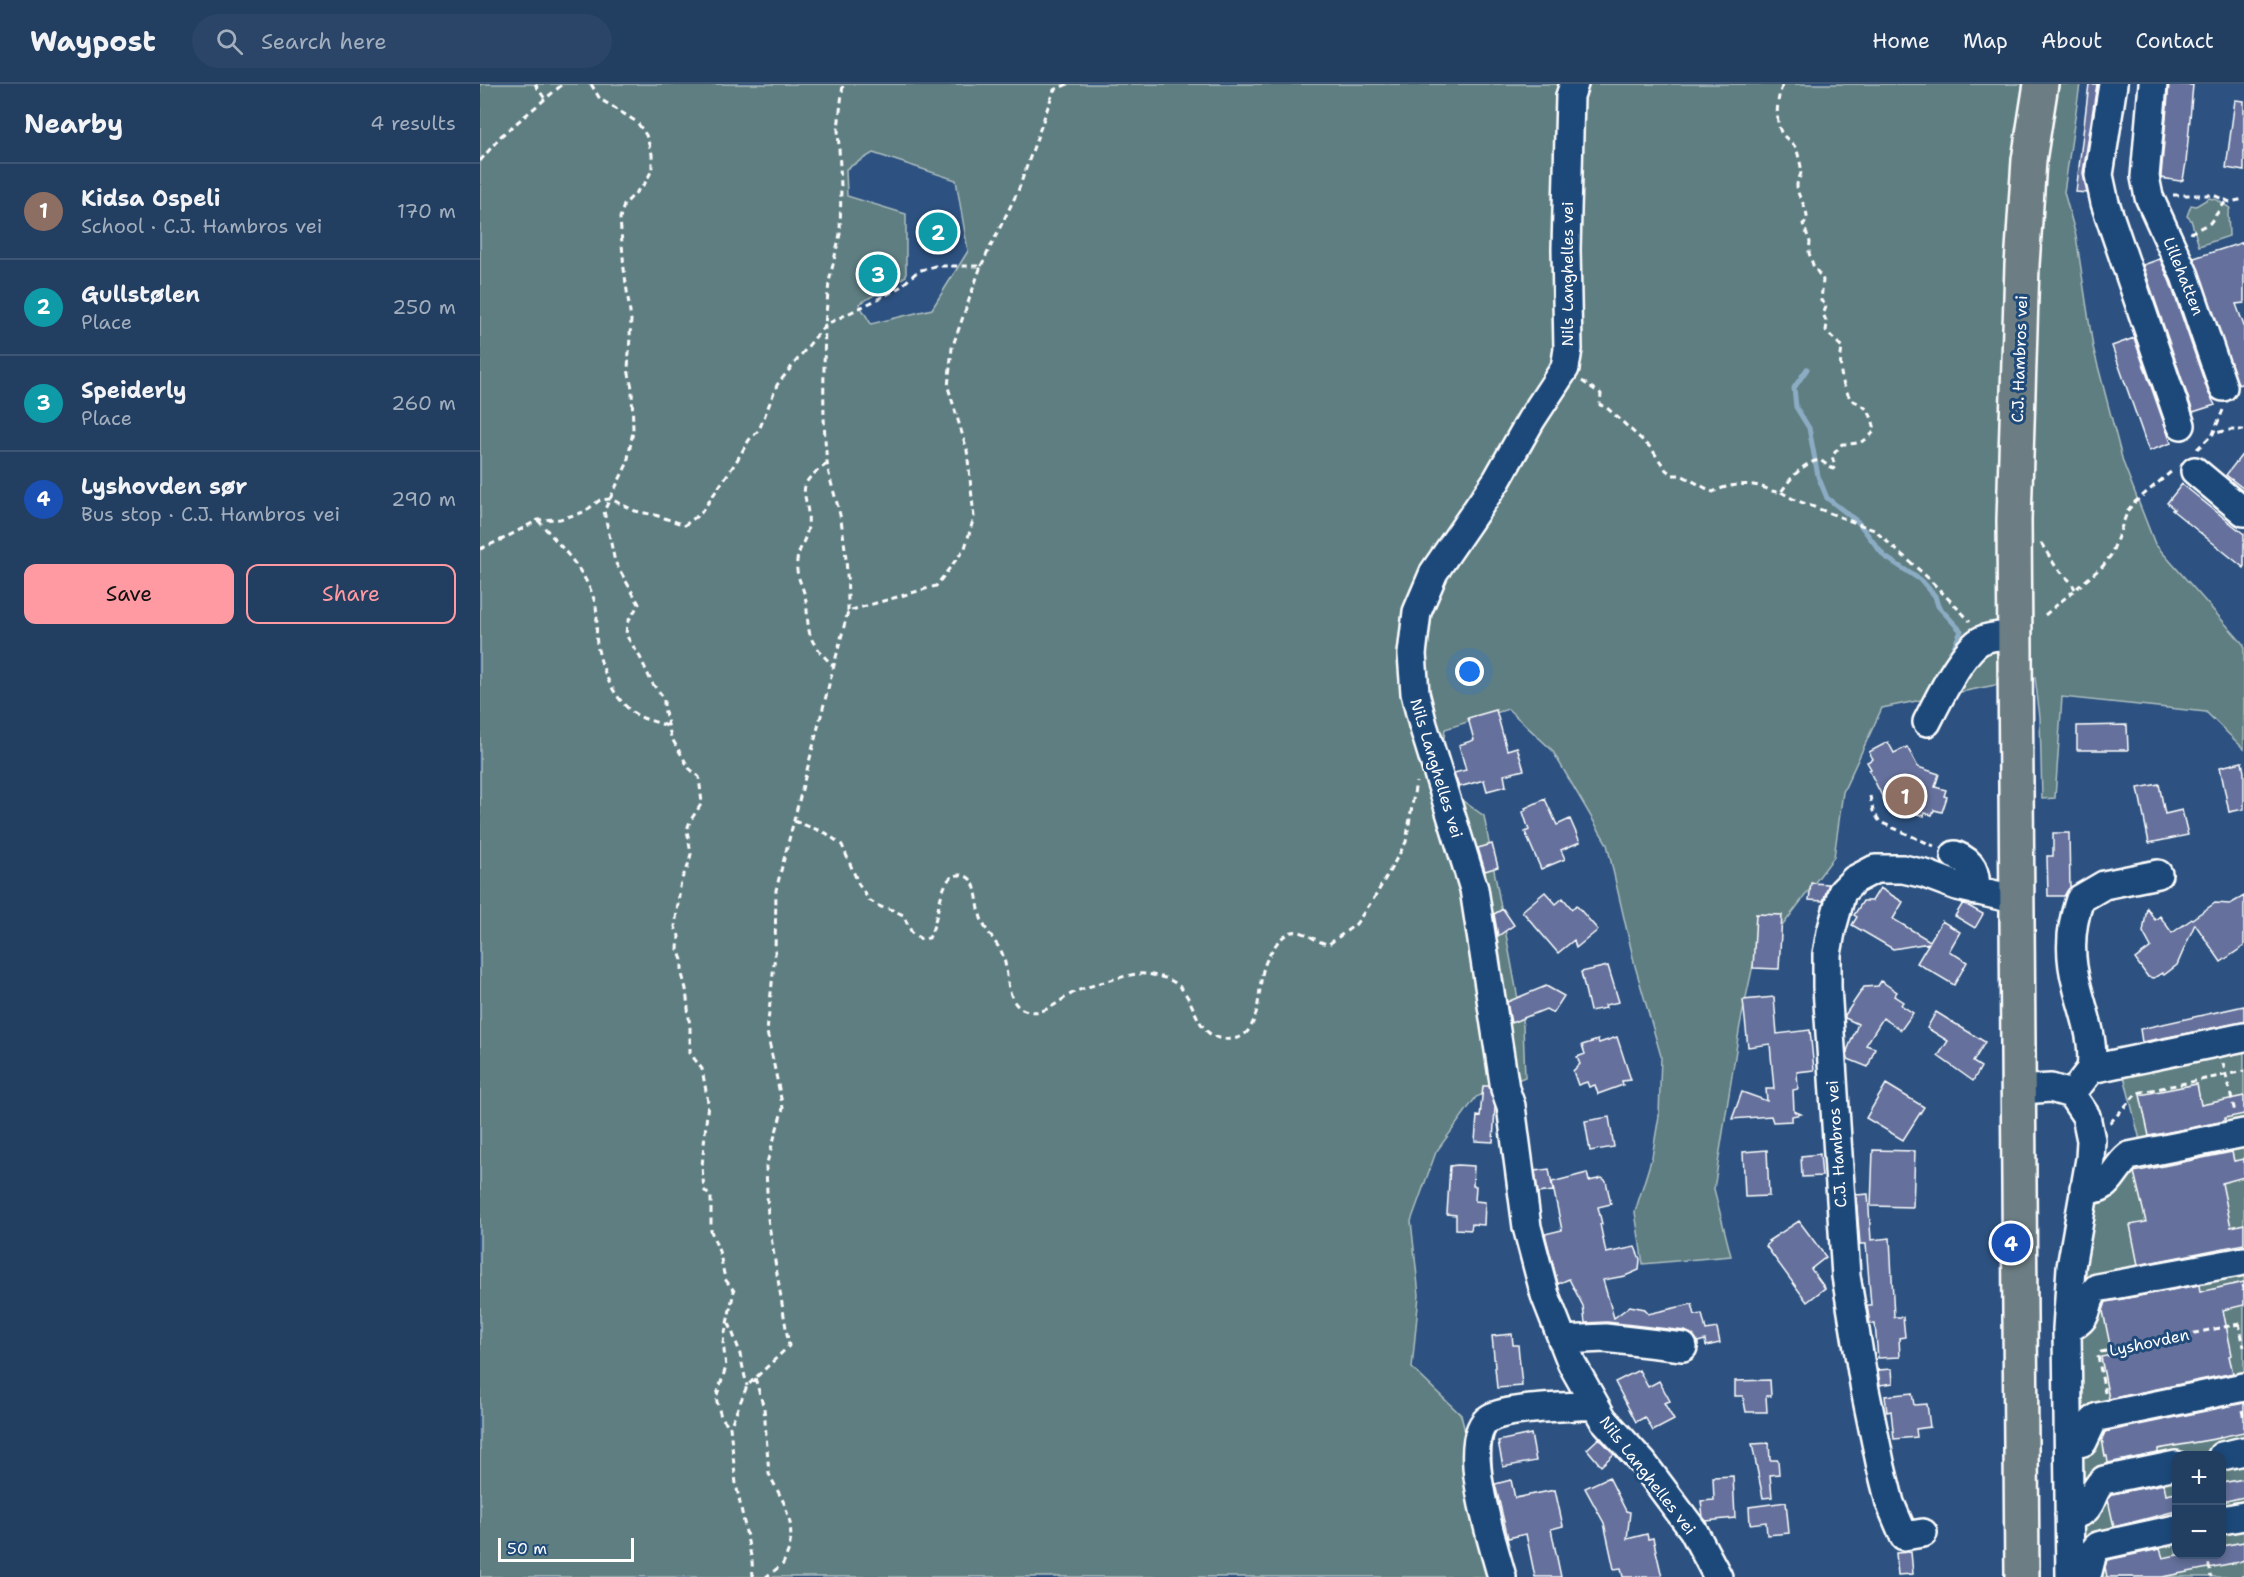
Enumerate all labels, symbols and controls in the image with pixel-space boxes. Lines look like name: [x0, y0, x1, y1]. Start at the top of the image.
search box: [192, 14, 612, 68]
text: Waypost: [30, 22, 156, 60]
icon: search: [213, 25, 246, 58]
text: Search here: [261, 27, 387, 56]
text: Home: [1872, 27, 1930, 55]
text: Map: [1963, 27, 2008, 55]
text: About: [2041, 27, 2102, 55]
text: Contact: [2135, 27, 2214, 55]
text: Nearby: [24, 106, 123, 141]
text: 4 results: [370, 110, 456, 136]
text: Kidsa Ospeli: [81, 184, 220, 213]
text: 1: [39, 198, 48, 224]
text: 170 m: [397, 198, 456, 224]
street label: Nils Langhelles vei: [1557, 202, 1578, 346]
pin: 2: [918, 210, 958, 254]
text: School · C.J. Hambros vei: [81, 213, 322, 239]
street label: Lillehatten: [2158, 234, 2209, 319]
pin: 3: [858, 252, 898, 297]
text: Gullstølen: [81, 280, 200, 309]
text: 2: [37, 294, 51, 320]
text: 250 m: [392, 294, 456, 320]
street label: C.J. Hambros vei: [2007, 295, 2032, 423]
text: Place: [81, 309, 132, 335]
text: Speiderly: [81, 376, 186, 405]
text: 3: [37, 390, 51, 416]
text: 260 m: [391, 390, 456, 416]
text: Place: [81, 405, 132, 431]
text: Lyshovden sør: [81, 472, 247, 501]
text: 4: [37, 486, 51, 512]
text: 290 m: [391, 486, 456, 512]
text: Bus stop · C.J. Hambros vei: [81, 501, 340, 527]
button: Save: [24, 564, 234, 624]
button: Share: [246, 564, 456, 624]
your location: [1455, 657, 1484, 686]
street label: Nils Langhelles vei: [1405, 696, 1468, 841]
pin: 1: [1886, 774, 1924, 818]
street label: C.J. Hambros vei: [1822, 1080, 1851, 1208]
pin: 4: [1992, 1220, 2030, 1266]
street label: Lyshovden: [2107, 1324, 2191, 1361]
street label: Nils Langhelles vei: [1595, 1412, 1700, 1539]
map controls: [2172, 1451, 2226, 1559]
button: +: [2172, 1451, 2226, 1505]
button: −: [2172, 1505, 2226, 1559]
scale bar: [498, 1535, 634, 1562]
text: 50 m: [507, 1538, 547, 1559]

